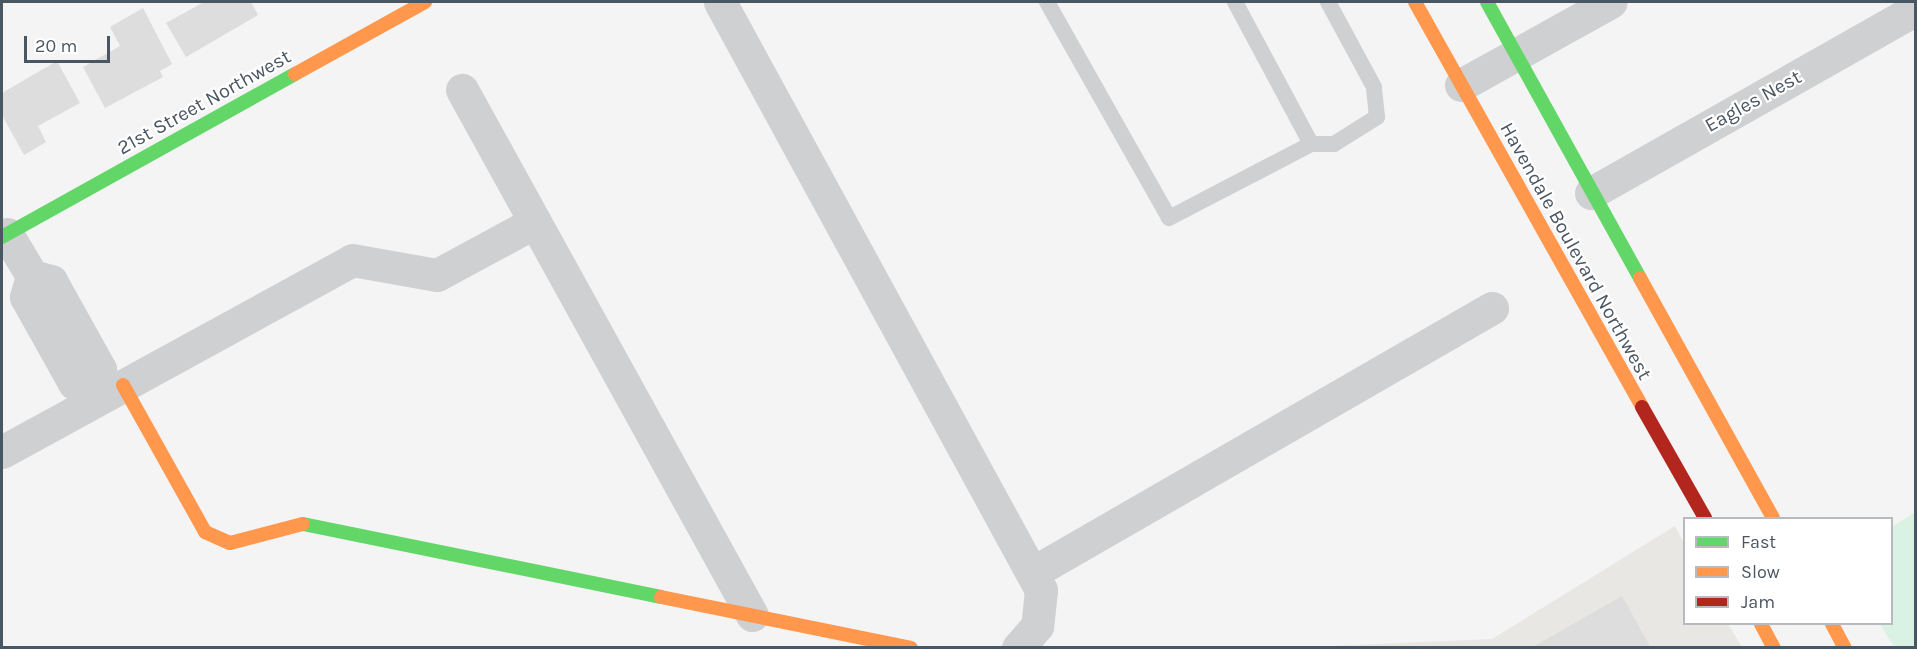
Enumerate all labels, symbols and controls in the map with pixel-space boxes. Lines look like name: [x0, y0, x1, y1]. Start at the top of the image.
scale bar: [27, 24, 112, 62]
text: 20 m: [35, 35, 77, 57]
street label: 21st Street Northwest: [113, 44, 295, 160]
street label: Eagles Nest: [1701, 65, 1805, 137]
street label: Havendale Boulevard Northwest: [1495, 118, 1657, 384]
legend: [1683, 517, 1893, 625]
text: Fast: [1741, 531, 1776, 553]
text: Slow: [1741, 561, 1780, 583]
text: Jam: [1741, 591, 1775, 613]

